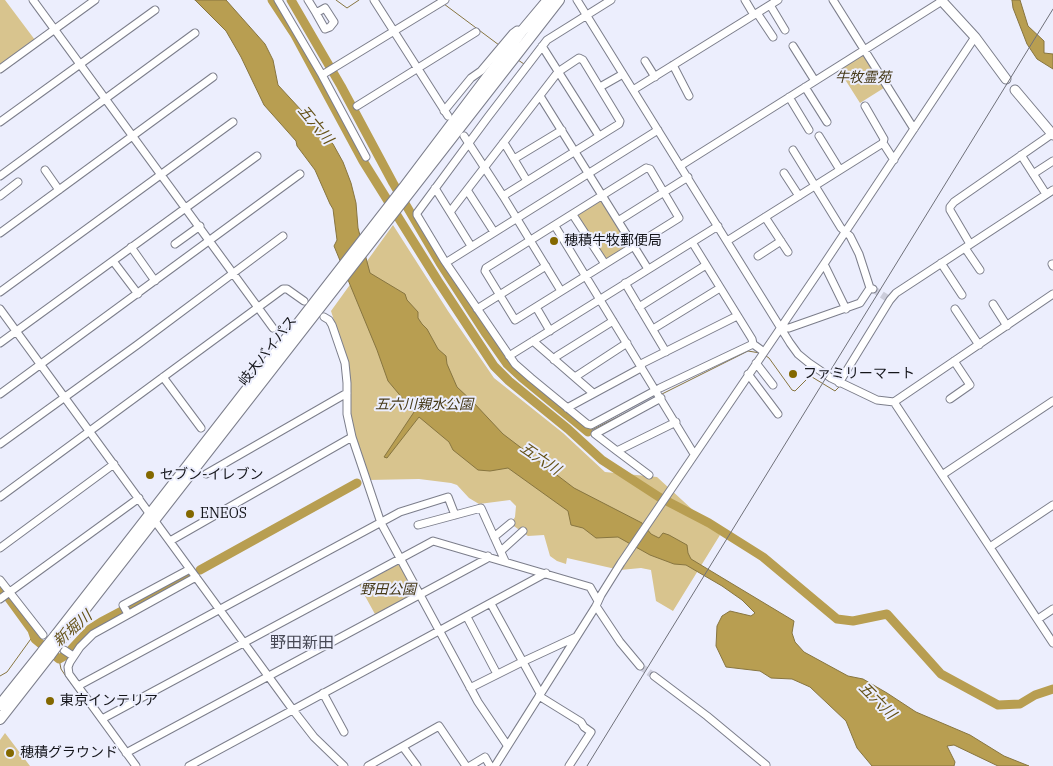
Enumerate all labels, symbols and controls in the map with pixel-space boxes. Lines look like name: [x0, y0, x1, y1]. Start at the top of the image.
park label: 牛牧霊苑: [835, 70, 891, 86]
water label: 五六川: [294, 102, 336, 148]
place label: 穂積牛牧郵便局: [564, 233, 662, 249]
marker: 穂積牛牧郵便局: [548, 235, 560, 247]
street label: 岐大バイパス: [236, 313, 300, 389]
place label: ファミリーマート: [803, 366, 915, 382]
marker: ファミリーマート: [787, 368, 799, 380]
park label: 五六川親水公園: [375, 397, 473, 413]
water label: 五六川: [516, 439, 564, 479]
place label: セブン-イレブン: [160, 467, 264, 483]
marker: セブン-イレブン: [144, 469, 156, 481]
place label: ENEOS: [200, 506, 247, 522]
marker: ENEOS: [184, 508, 196, 520]
park label: 野田公園: [360, 582, 416, 598]
water label: 新堀川: [50, 607, 96, 651]
district label: 野田新田: [270, 633, 334, 653]
water label: 五六川: [855, 679, 899, 723]
place label: 東京インテリア: [60, 693, 158, 709]
marker: 東京インテリア: [44, 695, 56, 707]
place label: 穂積グラウンド: [20, 745, 118, 761]
marker: 穂積グラウンド: [4, 747, 16, 759]

